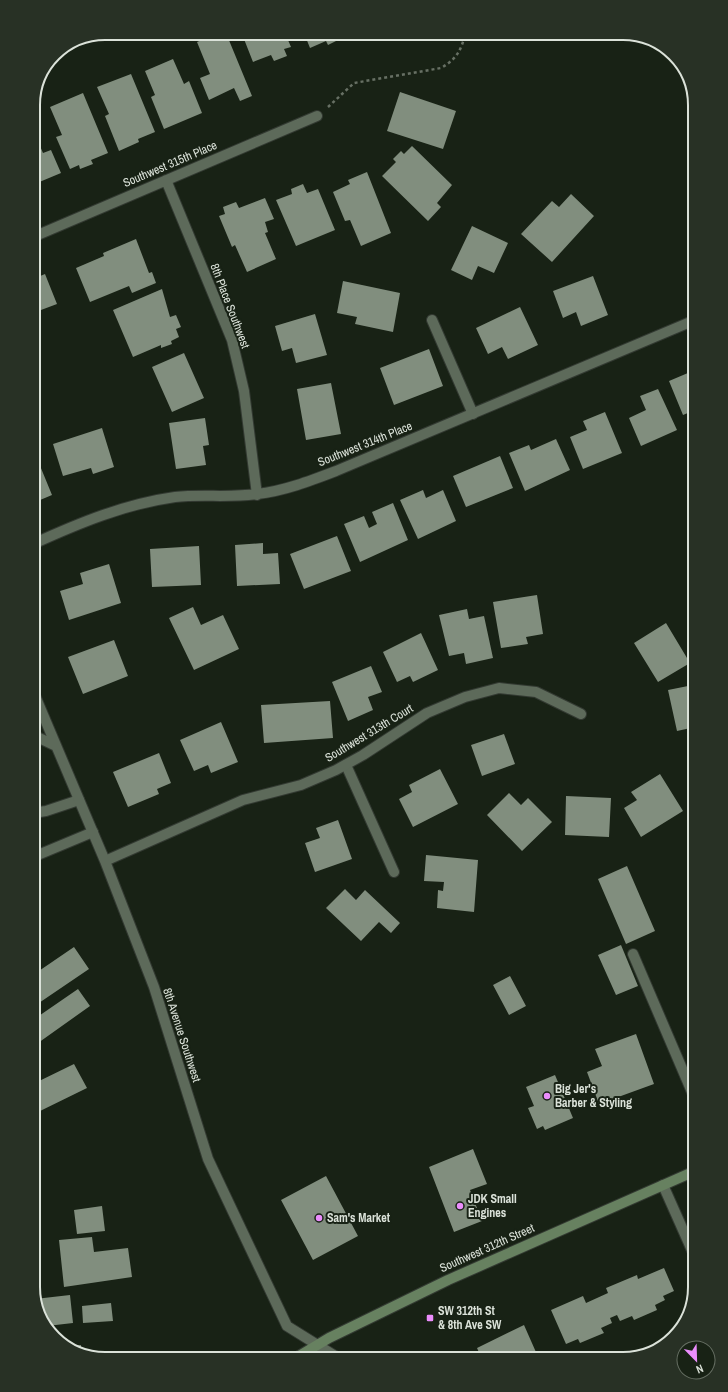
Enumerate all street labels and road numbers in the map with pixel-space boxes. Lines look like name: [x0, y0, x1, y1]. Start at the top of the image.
street label: Southwest 315th Place: [121, 137, 219, 191]
street label: 8th Place Southwest: [206, 261, 254, 351]
street label: Southwest 314th Place: [315, 418, 415, 470]
street label: Southwest 313th Court: [322, 700, 416, 766]
street label: 8th Avenue Southwest: [159, 986, 205, 1084]
street label: Southwest 312th Street: [437, 1220, 537, 1276]

